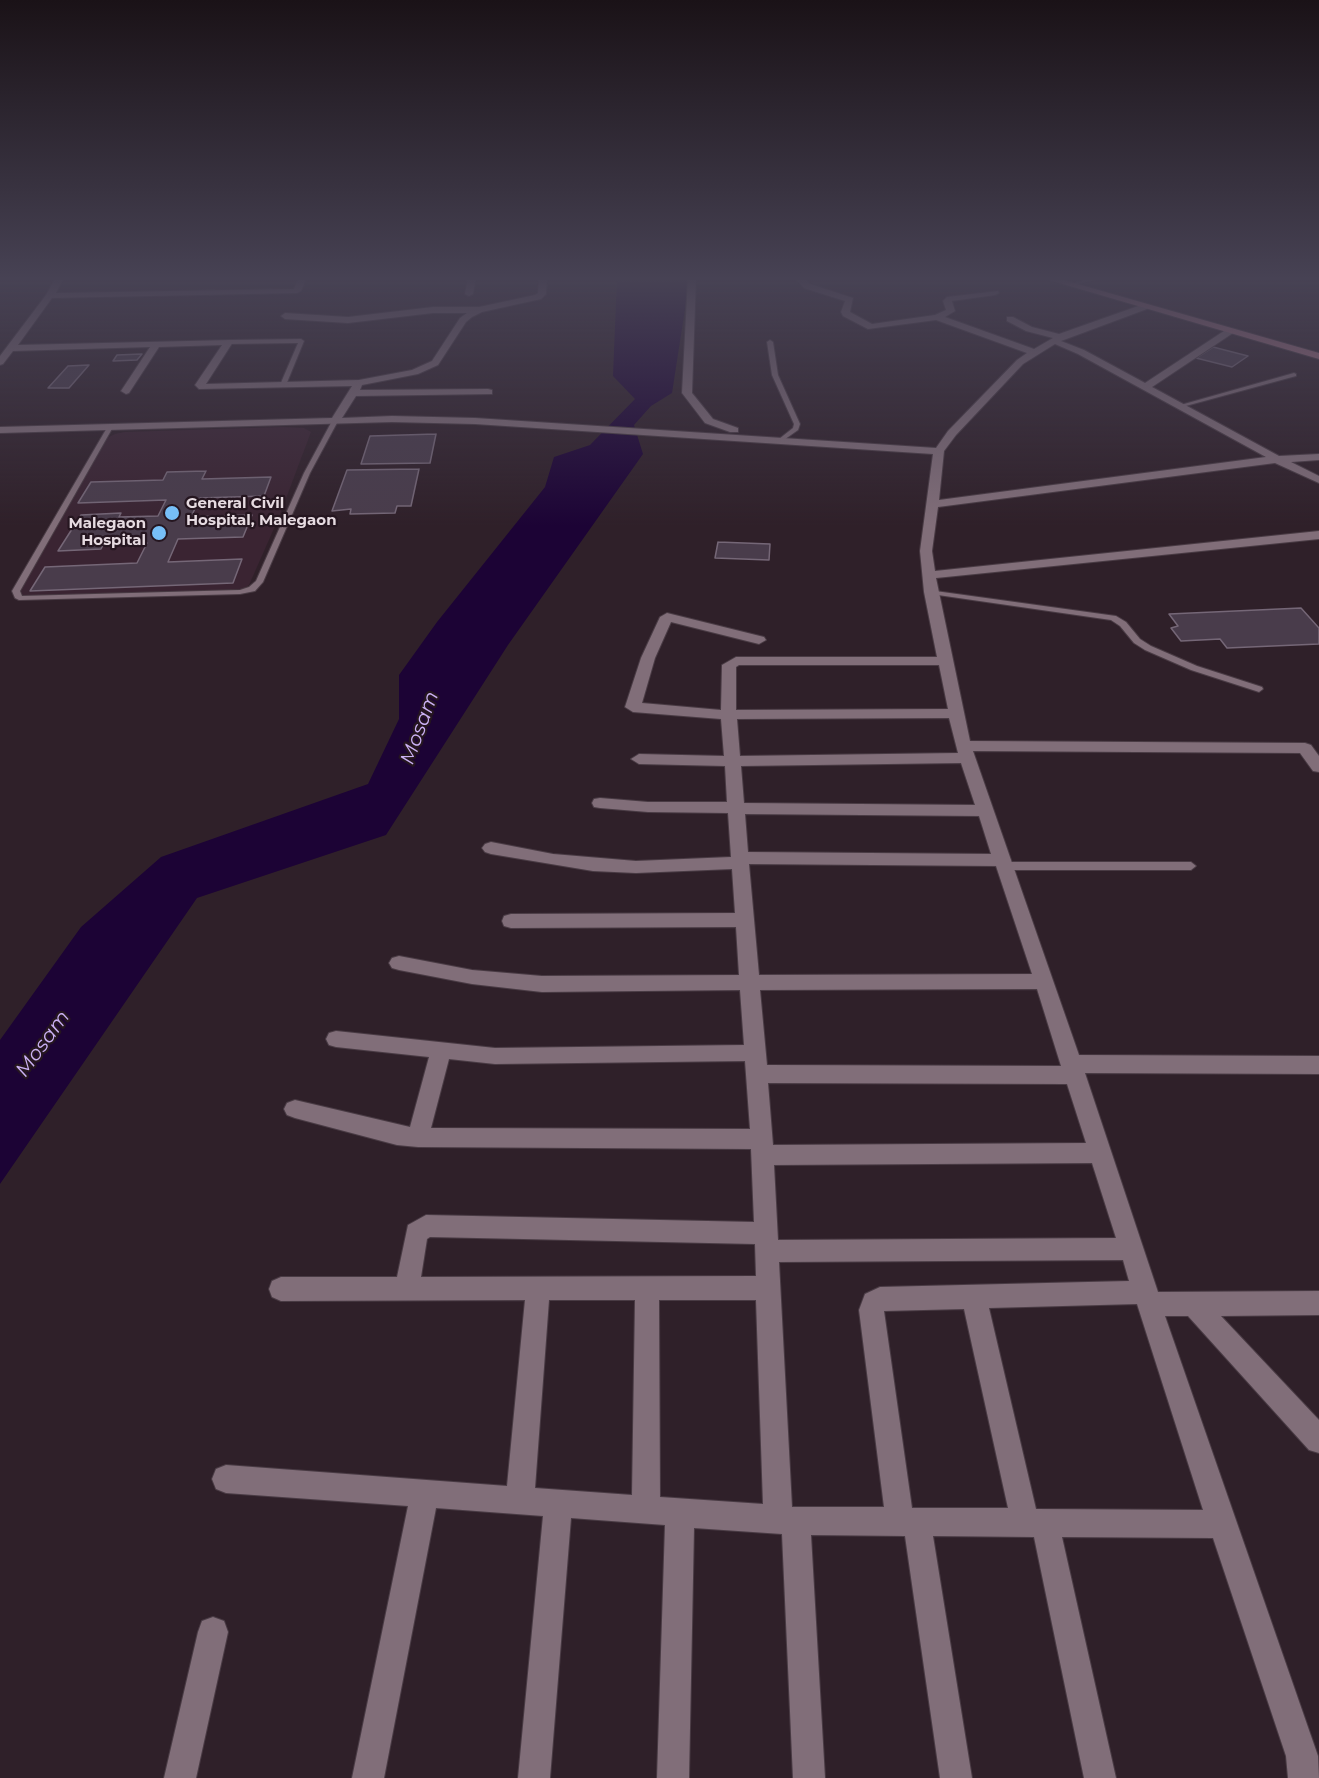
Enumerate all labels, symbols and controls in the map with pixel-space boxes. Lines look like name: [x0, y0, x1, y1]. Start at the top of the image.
place label: General Civil Hospital, Malegaon: [186, 495, 337, 530]
marker: General Civil Hospital, Malegaon: [163, 504, 181, 522]
place label: Malegaon Hospital: [68, 515, 146, 550]
marker: Malegaon Hospital: [150, 524, 168, 542]
water label: Mosam: [396, 688, 444, 768]
water label: Mosam: [11, 1006, 75, 1082]

